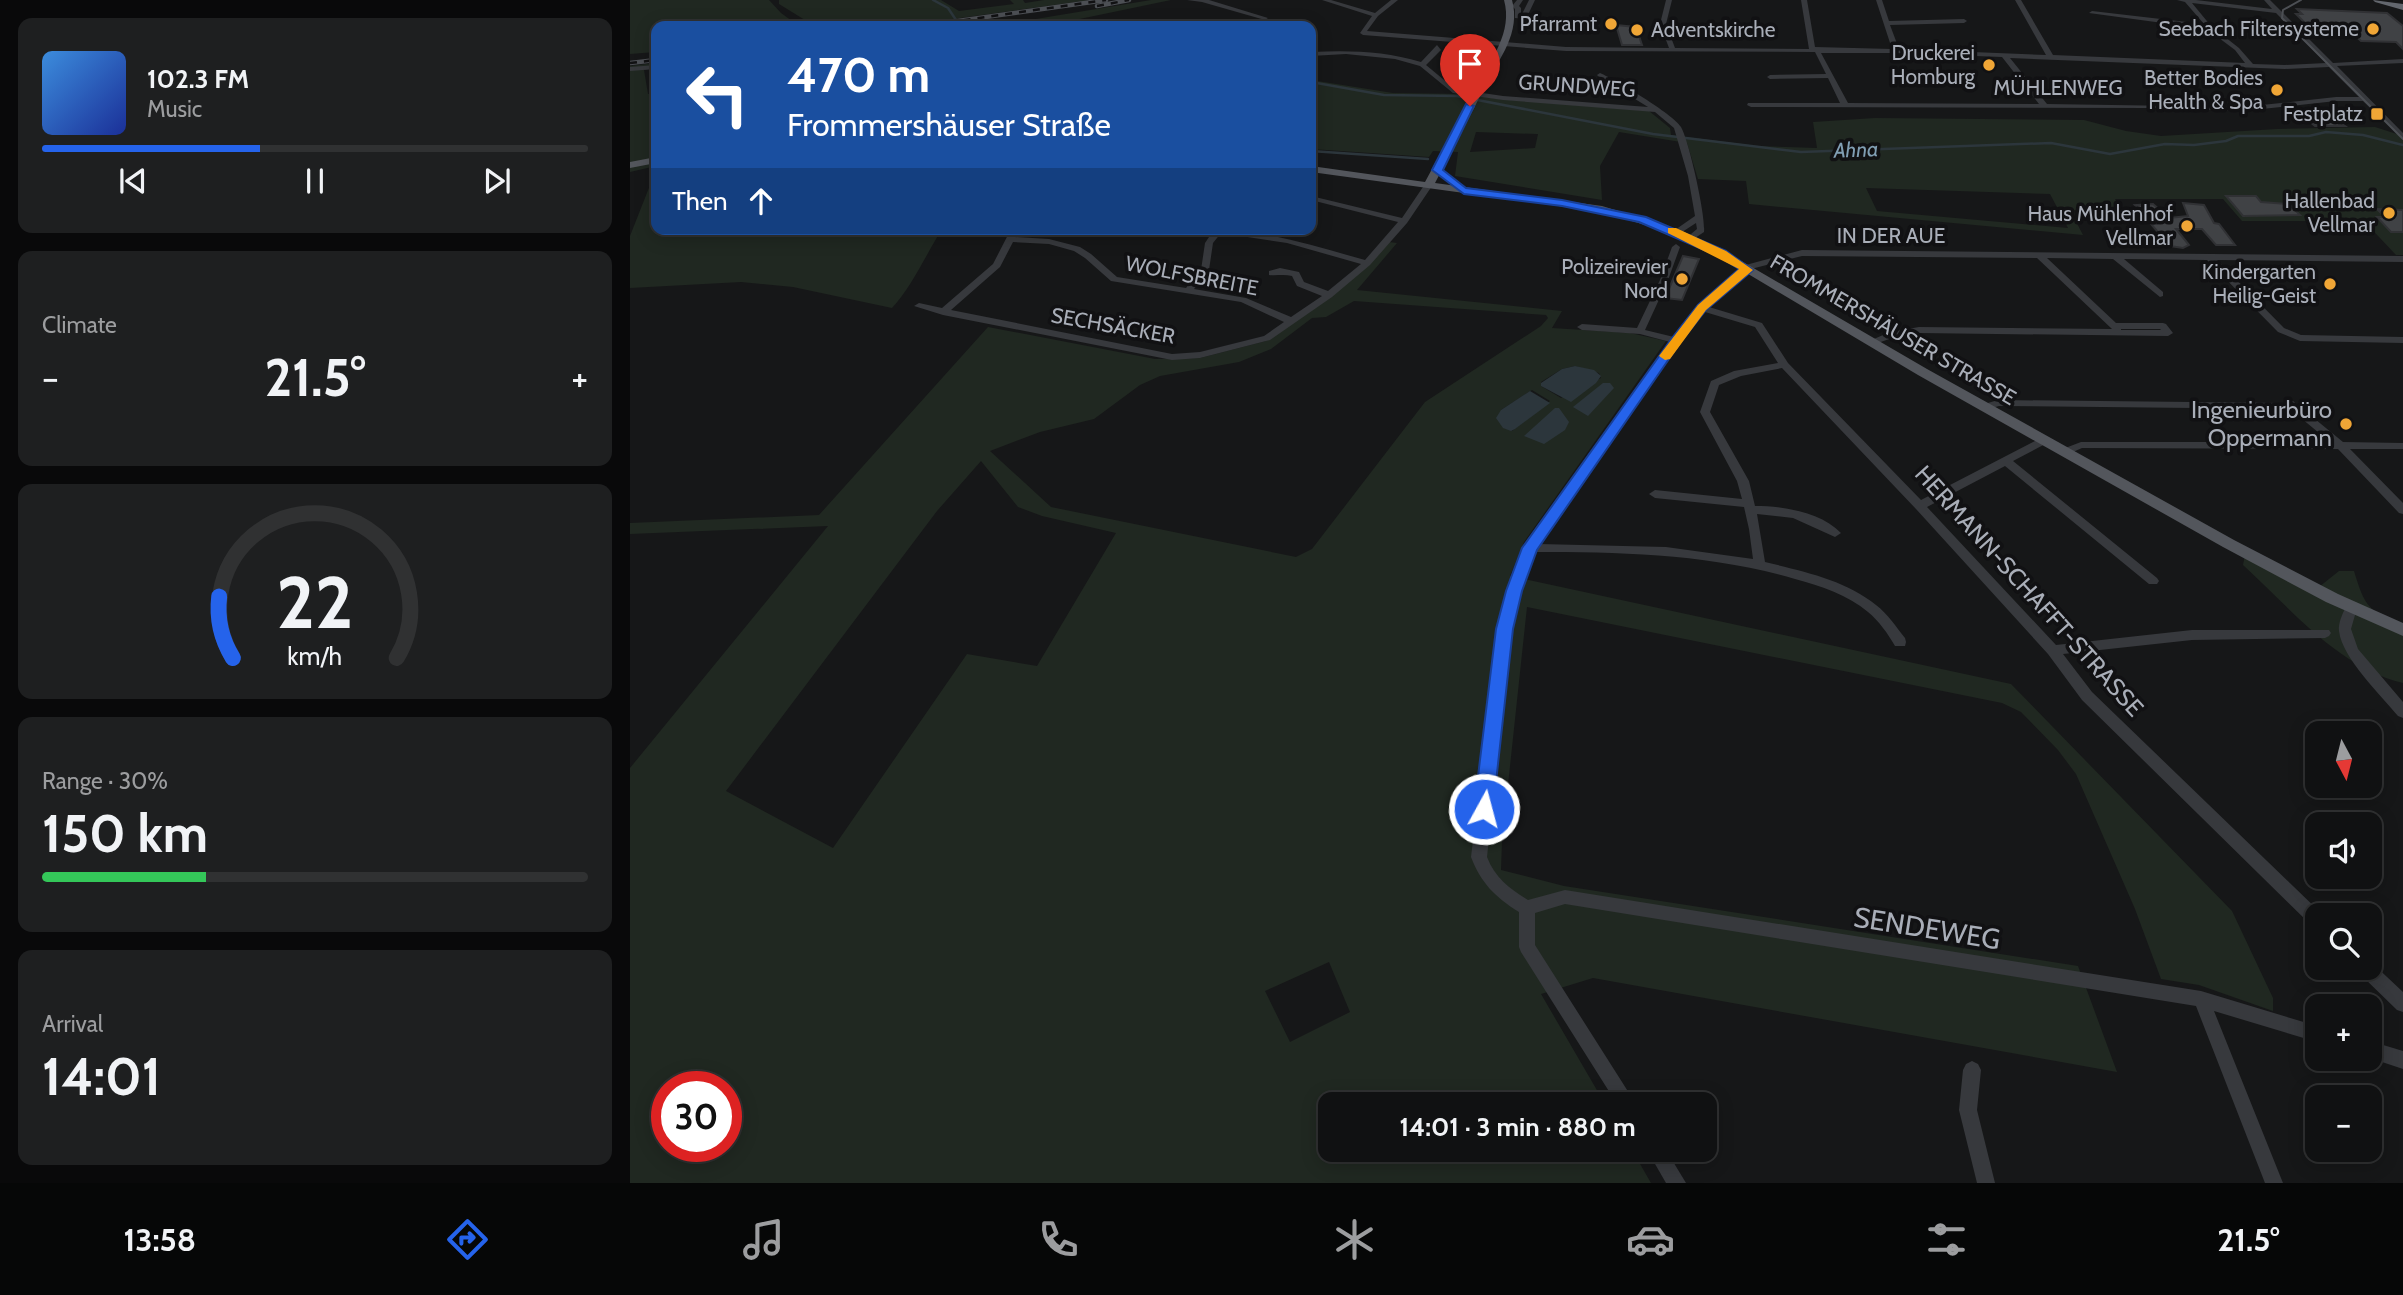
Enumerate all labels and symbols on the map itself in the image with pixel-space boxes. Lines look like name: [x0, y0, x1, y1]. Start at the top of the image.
place label: Pfarramt: [1520, 11, 1597, 36]
marker: Pfarramt: [1603, 16, 1619, 32]
place label: Seebach Filtersysteme: [2159, 16, 2359, 41]
place label: Adventskirche: [1651, 17, 1776, 42]
marker: Seebach Filtersysteme: [2365, 21, 2381, 37]
marker: Adventskirche: [1629, 22, 1645, 38]
pin: [1440, 34, 1500, 106]
place label: Druckerei Homburg: [1891, 40, 1976, 89]
marker: Druckerei Homburg: [1981, 57, 1997, 73]
place label: Better Bodies Health & Spa: [2144, 65, 2263, 114]
street label: GRUNDWEG: [1518, 69, 1636, 102]
street label: MÜHLENWEG: [1993, 75, 2123, 100]
marker: Better Bodies Health & Spa: [2269, 82, 2285, 98]
place label: Festplatz: [2283, 101, 2363, 126]
marker: Festplatz: [2369, 106, 2385, 122]
water label: Ahna: [1832, 136, 1879, 163]
place label: Hallenbad Vellmar: [2285, 188, 2375, 237]
place label: Haus Mühlenhof Vellmar: [2028, 201, 2173, 250]
marker: Hallenbad Vellmar: [2381, 205, 2397, 221]
marker: Haus Mühlenhof Vellmar: [2179, 218, 2195, 234]
street label: IN DER AUE: [1837, 223, 1945, 248]
street label: FROMMERSHÄUSER STRASSE: [1766, 249, 2020, 410]
street label: WOLFSBREITE: [1124, 250, 1261, 301]
place label: Polizeirevier Nord: [1561, 254, 1668, 303]
place label: Kindergarten Heilig-Geist: [2202, 259, 2316, 308]
marker: Polizeirevier Nord: [1674, 271, 1690, 287]
marker: Kindergarten Heilig-Geist: [2322, 276, 2338, 292]
street label: SECHSÄCKER: [1049, 302, 1177, 349]
place label: Ingenieurbüro Oppermann: [2191, 395, 2332, 452]
marker: Ingenieurbüro Oppermann: [2338, 416, 2354, 432]
street label: HERMANN-SCHAFFT-STRASSE: [1909, 459, 2150, 722]
north arrow: [2305, 721, 2382, 798]
position arrow: [1447, 772, 1521, 846]
street label: SENDEWEG: [1851, 900, 2003, 956]
speed limit sign: 30: [651, 1071, 742, 1162]

